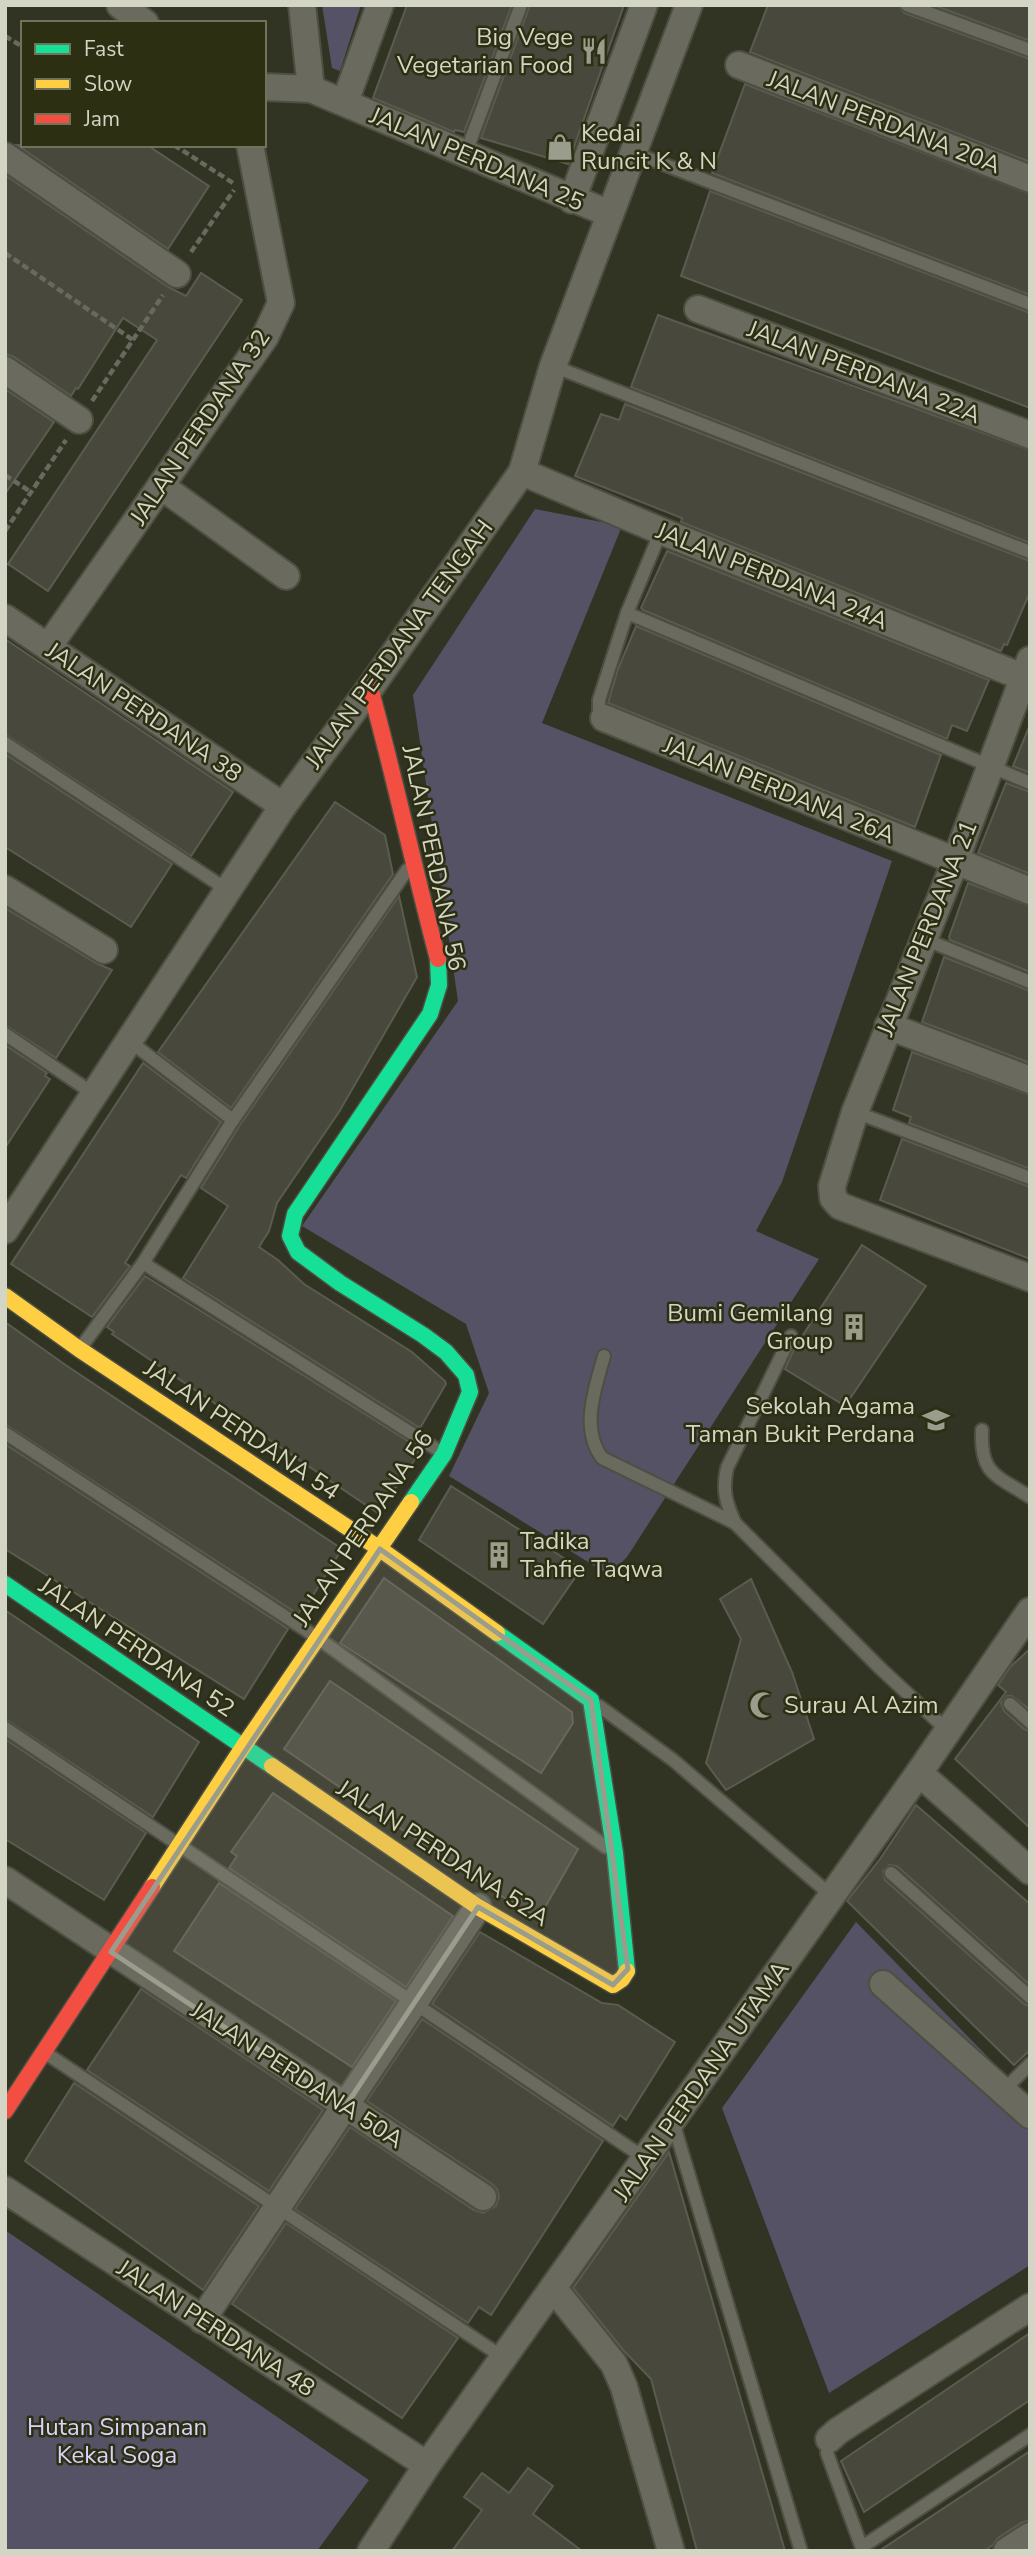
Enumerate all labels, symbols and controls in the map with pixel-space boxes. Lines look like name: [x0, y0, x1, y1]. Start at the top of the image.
legend: [21, 21, 266, 147]
place label: Big Vege Vegetarian Food: [396, 21, 573, 81]
text: Fast: [84, 35, 124, 63]
restaurant icon: Big Vege Vegetarian Food: [579, 36, 609, 66]
street label: JALAN PERDANA 20A: [762, 62, 1006, 181]
text: Slow: [84, 70, 133, 98]
street label: JALAN PERDANA 25: [364, 99, 589, 219]
text: Jam: [83, 105, 120, 133]
place label: Kedai Runcit K & N: [581, 117, 717, 177]
shop icon: Kedai Runcit K & N: [545, 132, 575, 162]
street label: JALAN PERDANA 22A: [742, 312, 986, 431]
street label: JALAN PERDANA 32: [122, 323, 277, 532]
street label: JALAN PERDANA TENGAH: [297, 513, 500, 776]
street label: JALAN PERDANA 24A: [650, 514, 893, 637]
street label: JALAN PERDANA 38: [39, 634, 248, 789]
street label: JALAN PERDANA 26A: [657, 728, 900, 851]
street label: JALAN PERDANA 56: [394, 741, 474, 974]
street label: JALAN PERDANA 21: [869, 816, 985, 1041]
place label: Bumi Gemilang Group: [667, 1297, 833, 1357]
building icon: Bumi Gemilang Group: [839, 1312, 869, 1342]
street label: JALAN PERDANA 54: [137, 1352, 346, 1507]
place label: Sekolah Agama Taman Bukit Perdana: [686, 1390, 915, 1450]
school or university icon: Sekolah Agama Taman Bukit Perdana: [921, 1405, 951, 1435]
street label: JALAN PERDANA 56: [285, 1424, 440, 1633]
place label: Tadika Tahfie Taqwa: [520, 1525, 663, 1585]
building icon: Tadika Tahfie Taqwa: [484, 1540, 514, 1570]
street label: JALAN PERDANA 52: [32, 1569, 241, 1724]
place label: Surau Al Azim: [784, 1689, 939, 1721]
mosque icon: Surau Al Azim: [748, 1690, 778, 1720]
street label: JALAN PERDANA 52A: [330, 1772, 556, 1934]
street label: JALAN PERDANA UTAMA: [605, 1954, 797, 2208]
street label: JALAN PERDANA 50A: [184, 1994, 410, 2156]
street label: JALAN PERDANA 48: [110, 2251, 321, 2404]
park label: Hutan Simpanan Kekal Soga: [27, 2411, 207, 2471]

